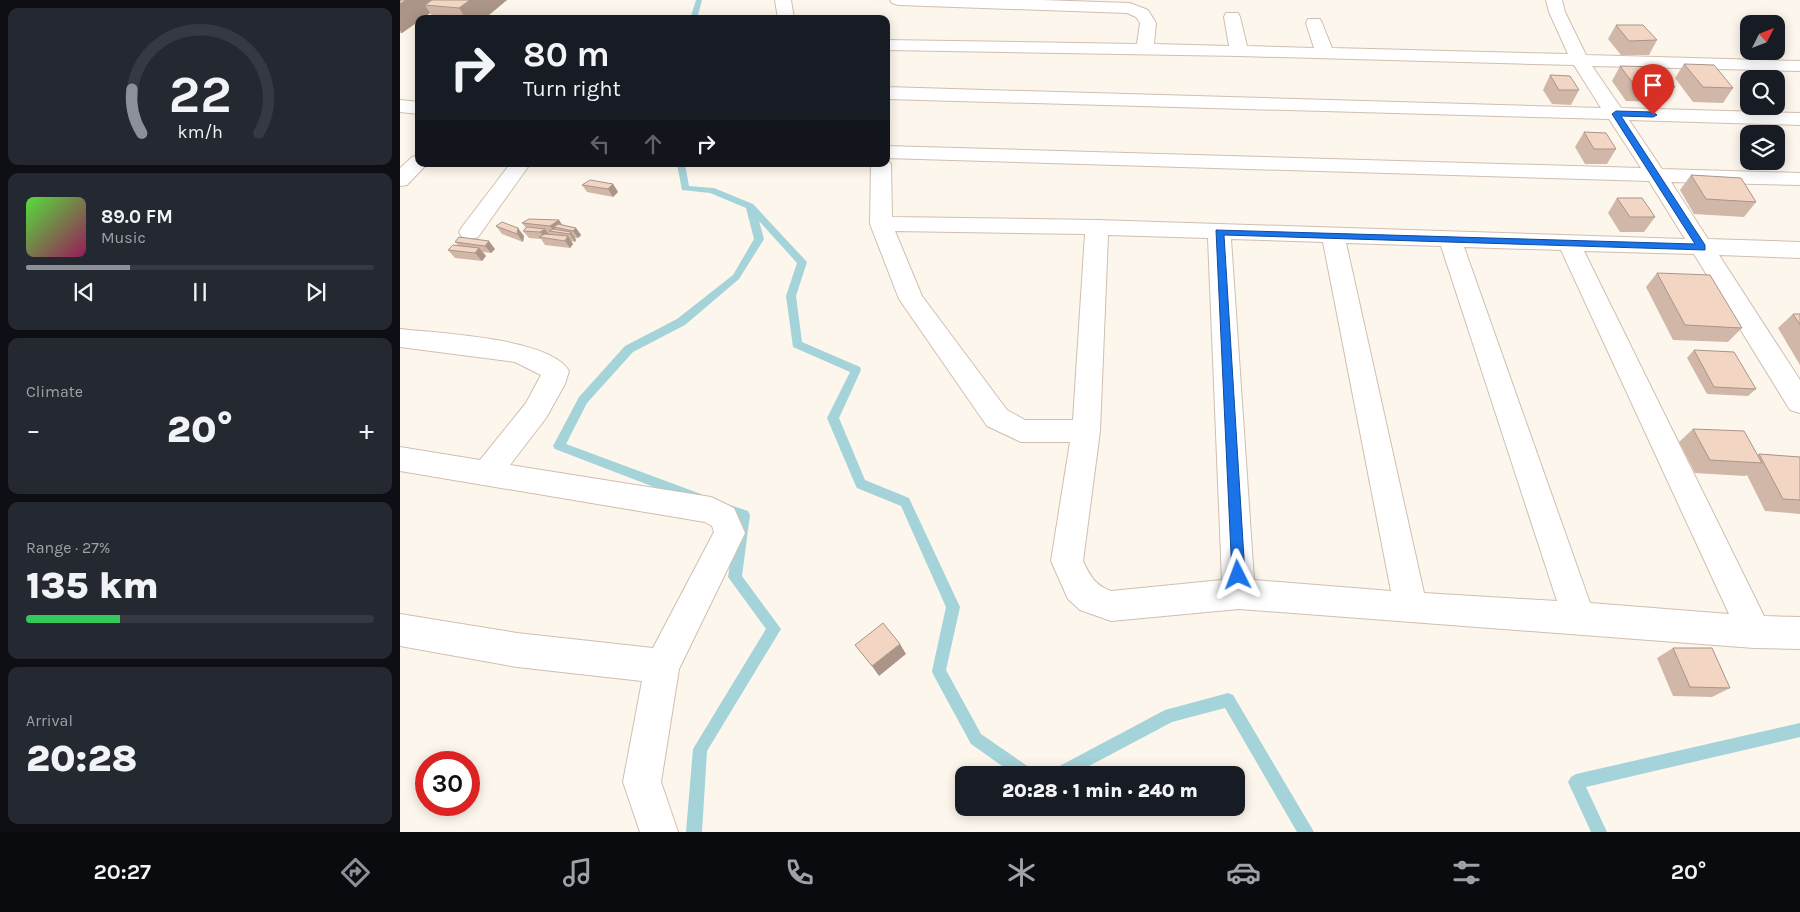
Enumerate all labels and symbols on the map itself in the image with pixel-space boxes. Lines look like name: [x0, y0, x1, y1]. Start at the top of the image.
north arrow: [1740, 15, 1785, 60]
pin: [1632, 64, 1674, 115]
position arrow: [1211, 548, 1263, 600]
speed limit sign: 30: [415, 751, 480, 816]

